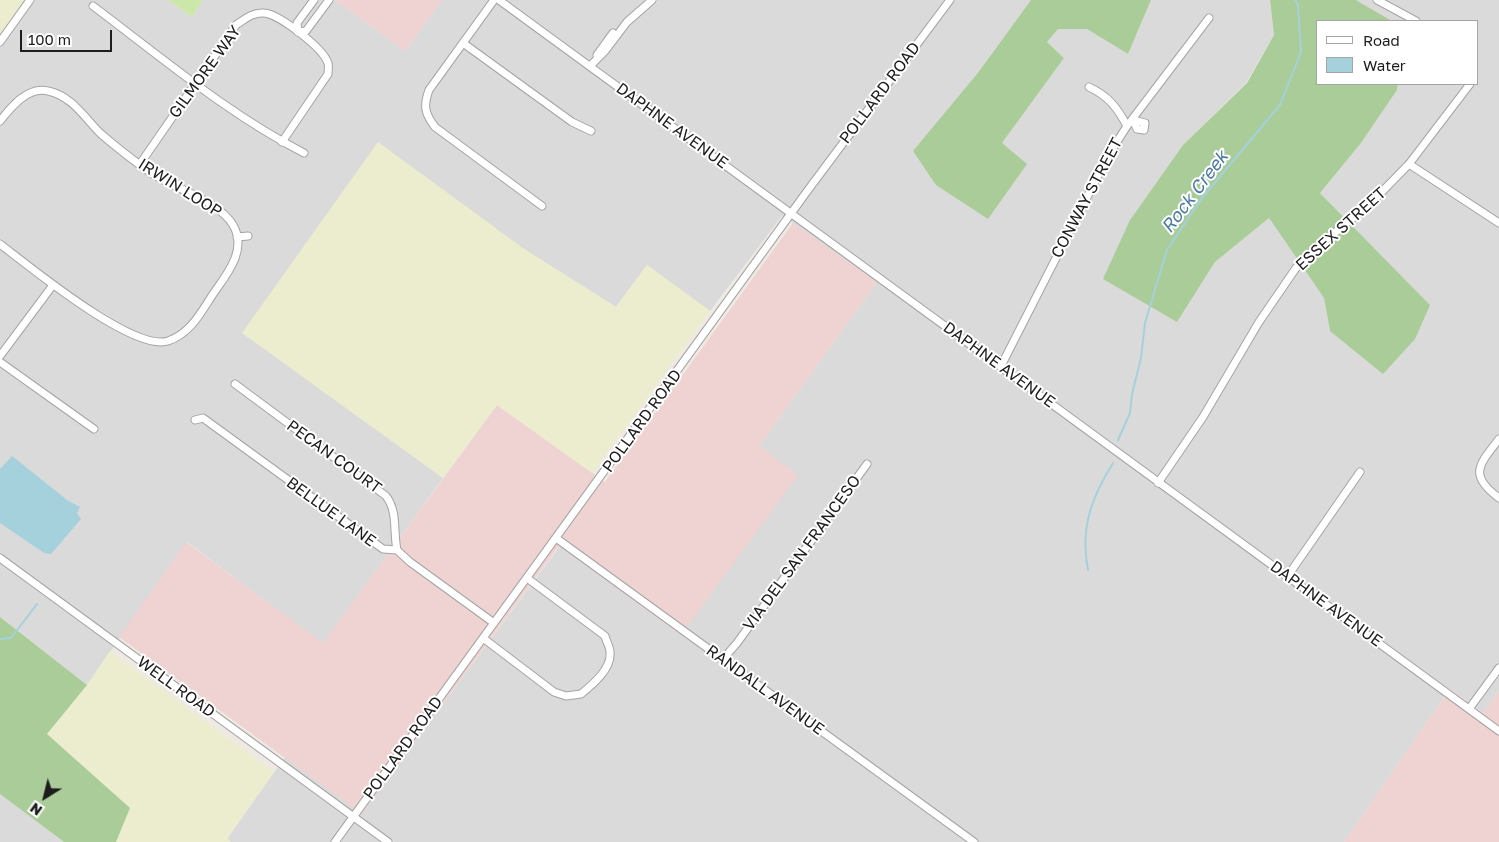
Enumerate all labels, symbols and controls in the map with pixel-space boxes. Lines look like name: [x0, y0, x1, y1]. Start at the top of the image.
scale bar: [22, 20, 115, 52]
legend: [1316, 20, 1479, 85]
street label: GILMORE WAY: [165, 22, 245, 122]
text: 100 m: [28, 30, 71, 48]
text: Road: [1363, 31, 1400, 49]
street label: POLLARD ROAD: [836, 38, 924, 148]
text: Water: [1363, 56, 1406, 74]
street label: DAPHNE AVENUE: [612, 79, 732, 173]
street label: CONWAY STREET: [1047, 135, 1127, 261]
water label: Rock Creek: [1157, 147, 1233, 237]
street label: IRWIN LOOP: [135, 155, 225, 221]
street label: ESSEX STREET: [1292, 183, 1390, 275]
street label: DAPHNE AVENUE: [939, 318, 1059, 412]
street label: POLLARD ROAD: [598, 366, 686, 476]
street label: PECAN COURT: [283, 416, 385, 498]
street label: VIA DEL SAN FRANCESO: [739, 472, 865, 634]
street label: BELLUE LANE: [283, 473, 379, 551]
street label: DAPHNE AVENUE: [1266, 557, 1386, 651]
street label: RANDALL AVENUE: [702, 641, 828, 739]
street label: WELL ROAD: [133, 652, 219, 722]
street label: POLLARD ROAD: [359, 693, 447, 803]
north arrow: [20, 772, 70, 822]
text: N: [27, 800, 45, 820]

